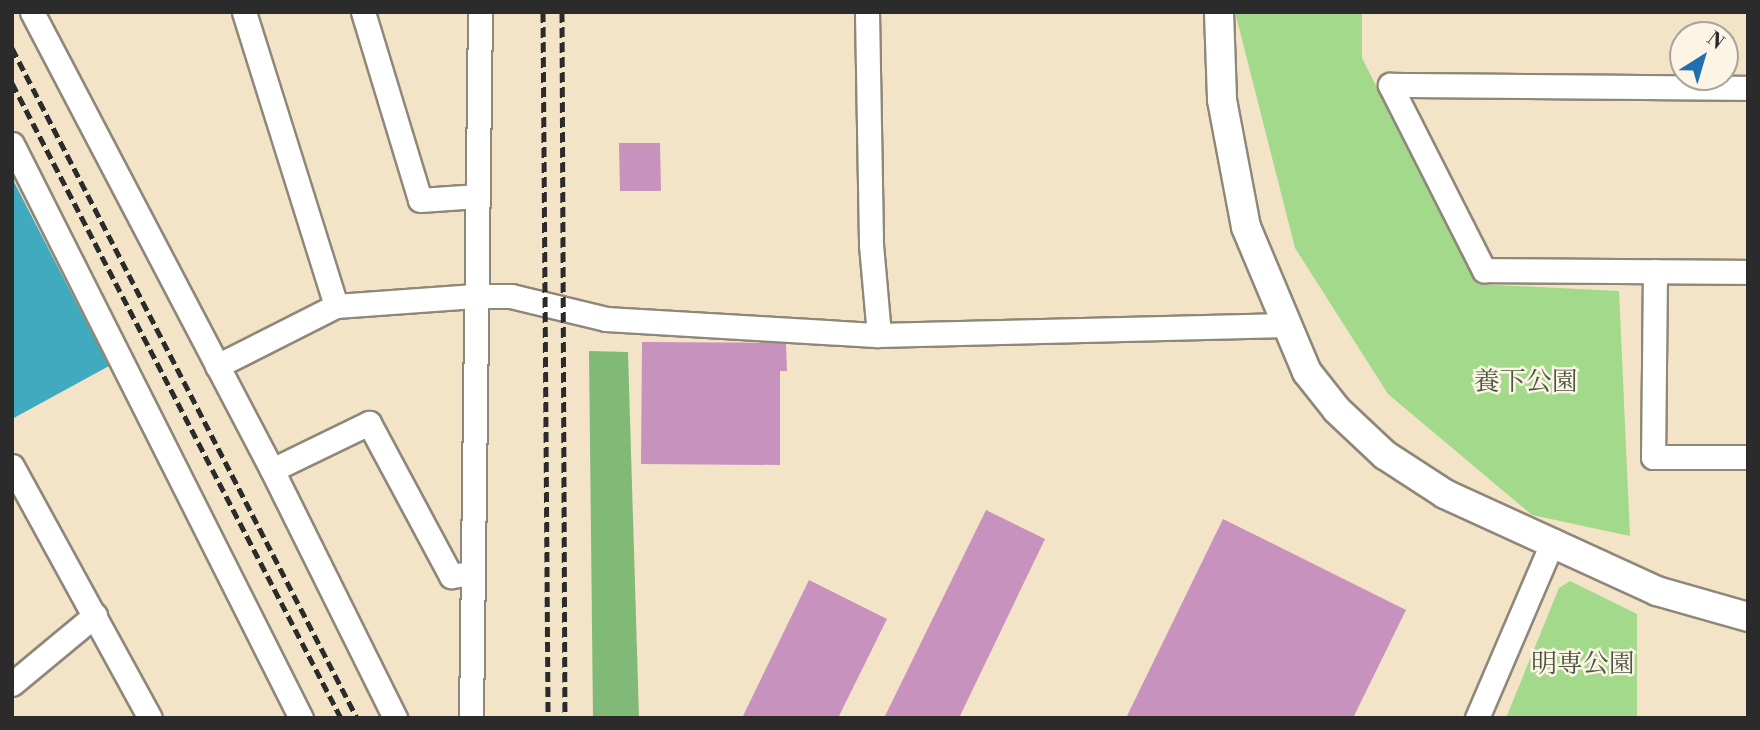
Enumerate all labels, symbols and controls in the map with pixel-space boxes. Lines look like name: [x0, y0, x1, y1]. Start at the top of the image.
north arrow: [1669, 21, 1739, 91]
text: N: [1702, 27, 1729, 55]
park label: 養下公園: [1474, 367, 1578, 399]
park label: 明専公園: [1531, 649, 1635, 681]

